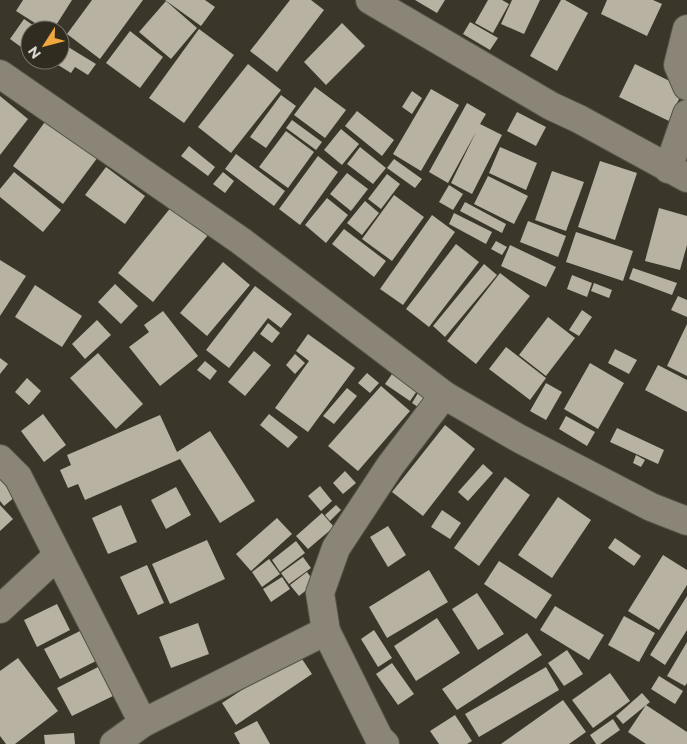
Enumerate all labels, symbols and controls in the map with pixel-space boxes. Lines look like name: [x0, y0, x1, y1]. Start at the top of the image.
north arrow: [20, 20, 70, 70]
text: N: [24, 43, 45, 63]

